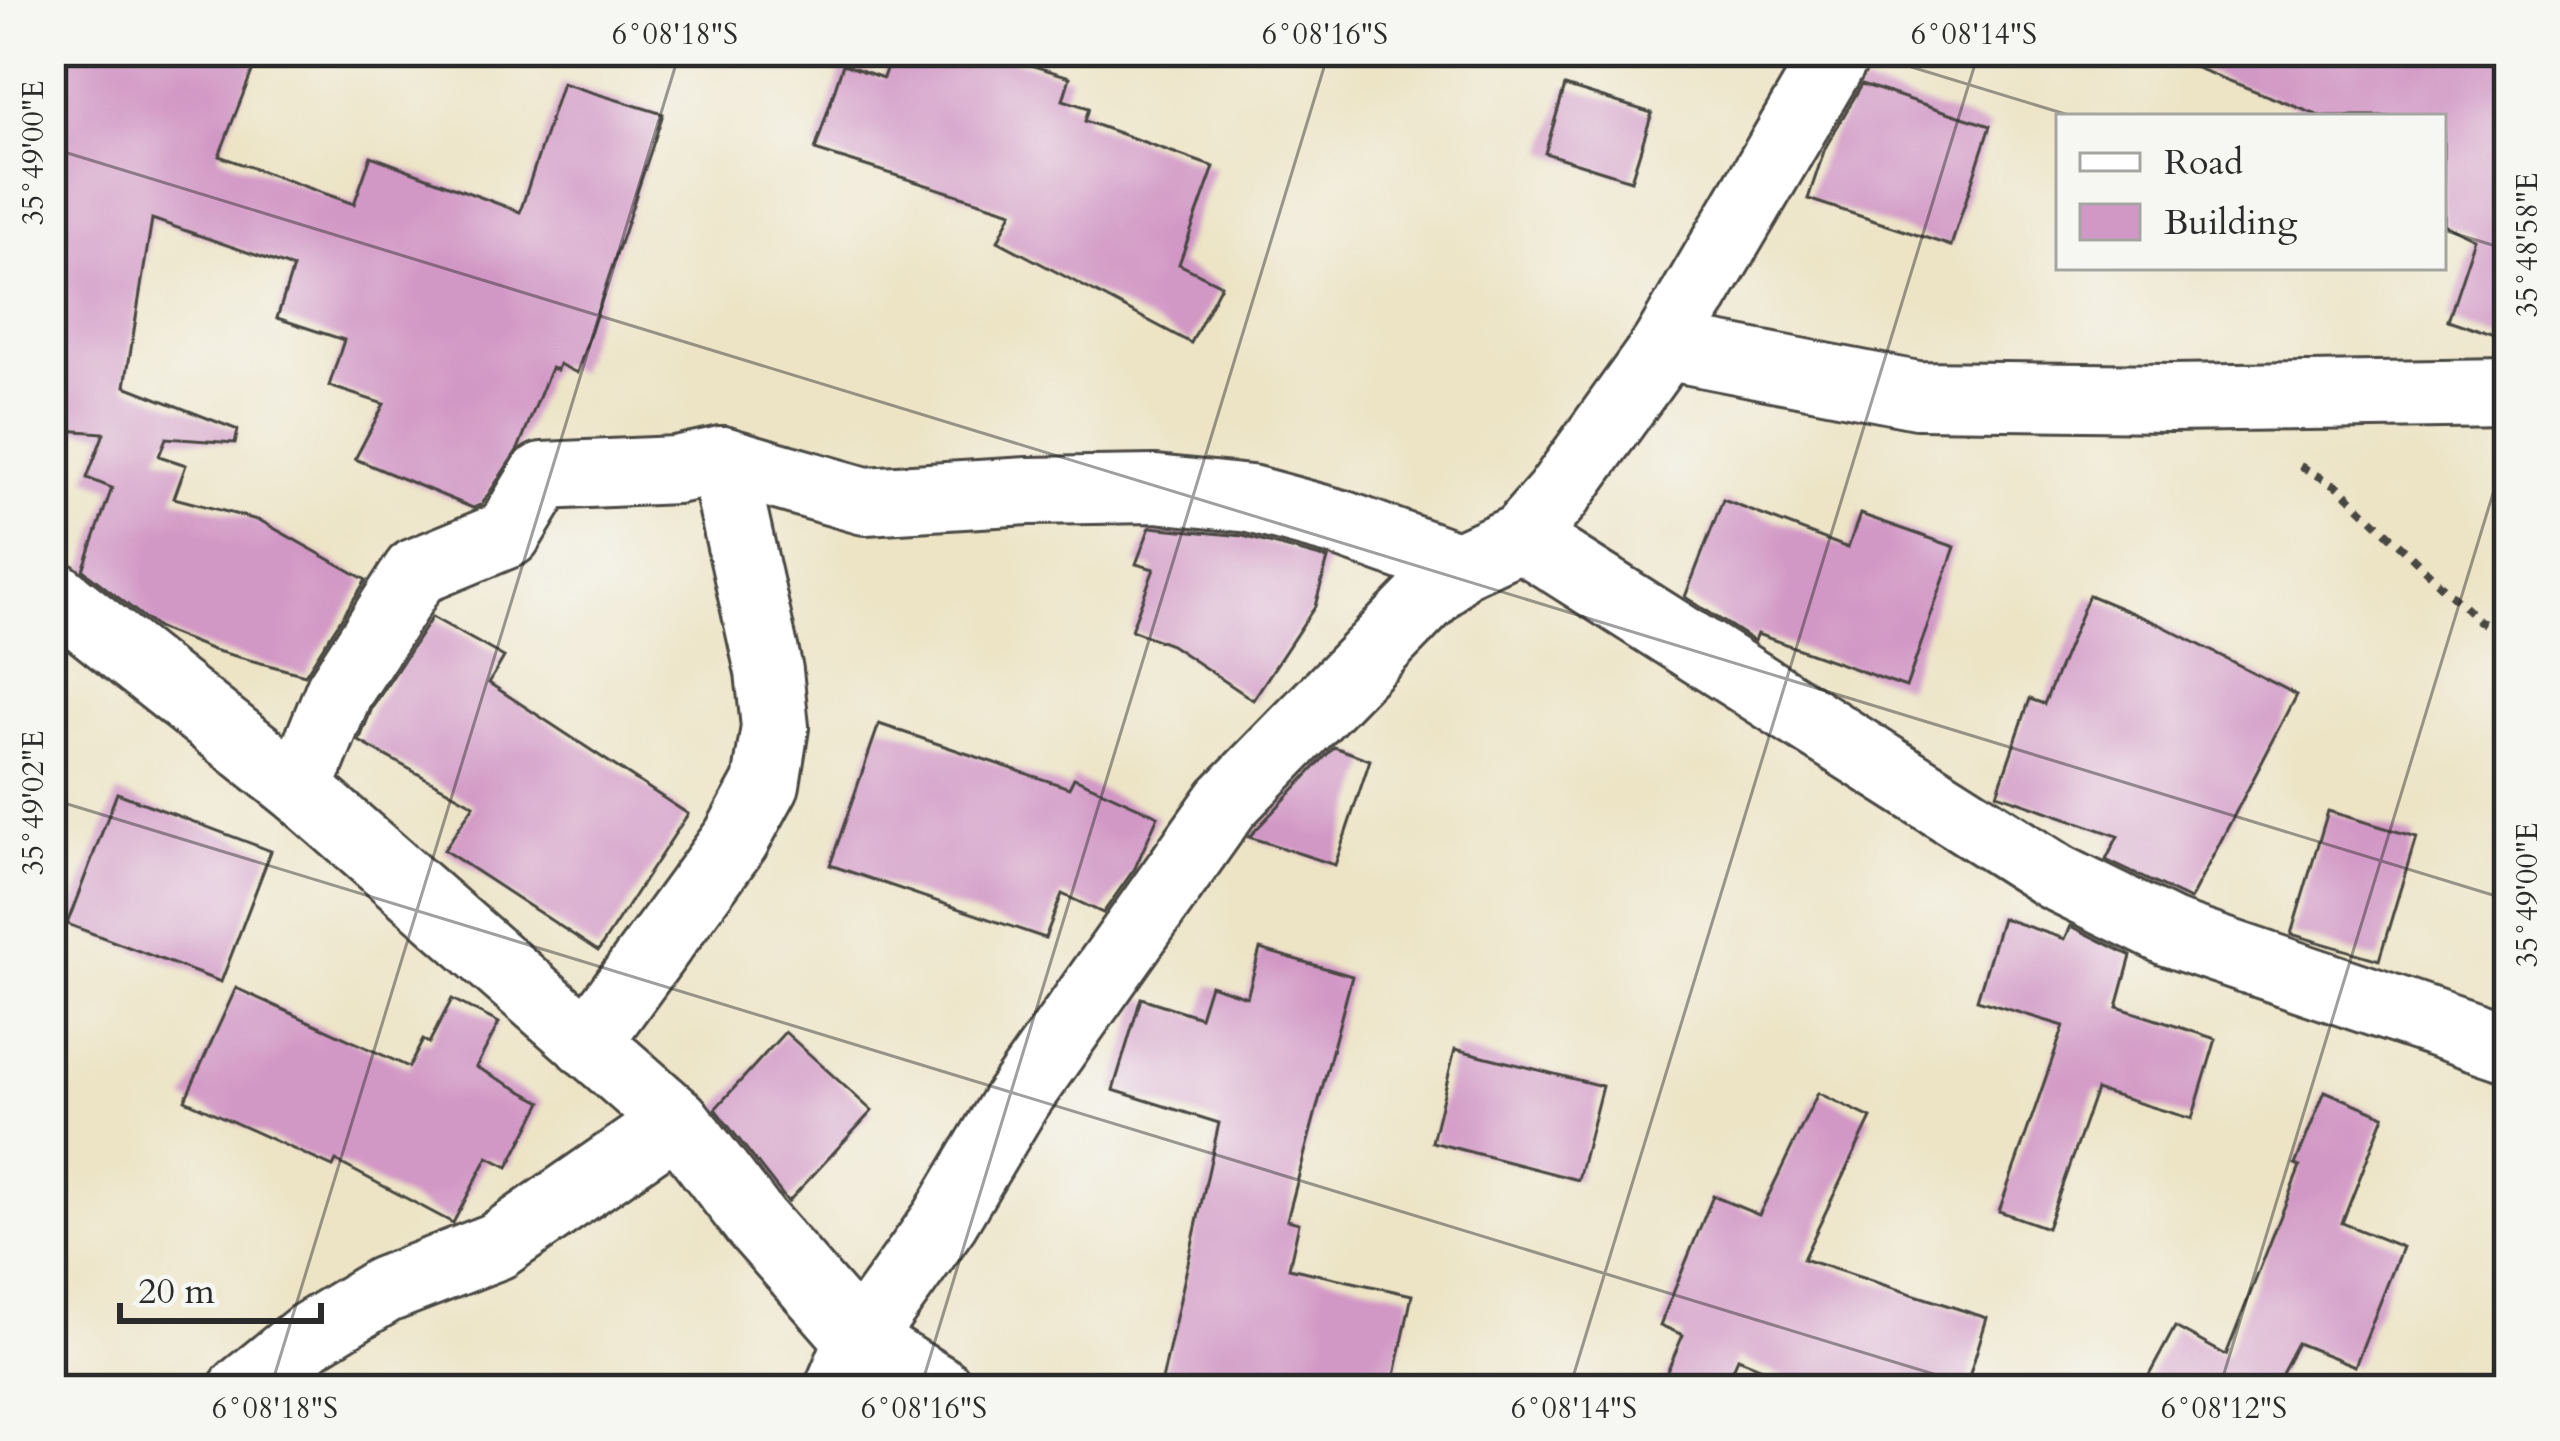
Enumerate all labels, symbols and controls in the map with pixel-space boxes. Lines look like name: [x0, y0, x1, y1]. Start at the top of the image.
text: 6°08'18"S: [612, 14, 738, 55]
text: 6°08'16"S: [1262, 14, 1388, 55]
text: 6°08'14"S: [1911, 14, 2037, 55]
text: 35°49'00"E: [13, 80, 54, 226]
legend: [2056, 114, 2446, 270]
text: Road: [2164, 138, 2243, 187]
text: 35°48'58"E: [2507, 172, 2548, 318]
text: Building: [2164, 198, 2298, 247]
text: 35°49'02"E: [13, 730, 54, 876]
text: 35°49'00"E: [2507, 822, 2548, 968]
scale bar: [120, 1249, 321, 1323]
text: 20 m: [138, 1267, 216, 1316]
text: 6°08'18"S: [212, 1388, 338, 1429]
text: 6°08'16"S: [861, 1388, 987, 1429]
text: 6°08'14"S: [1511, 1388, 1637, 1429]
text: 6°08'12"S: [2161, 1388, 2287, 1429]

